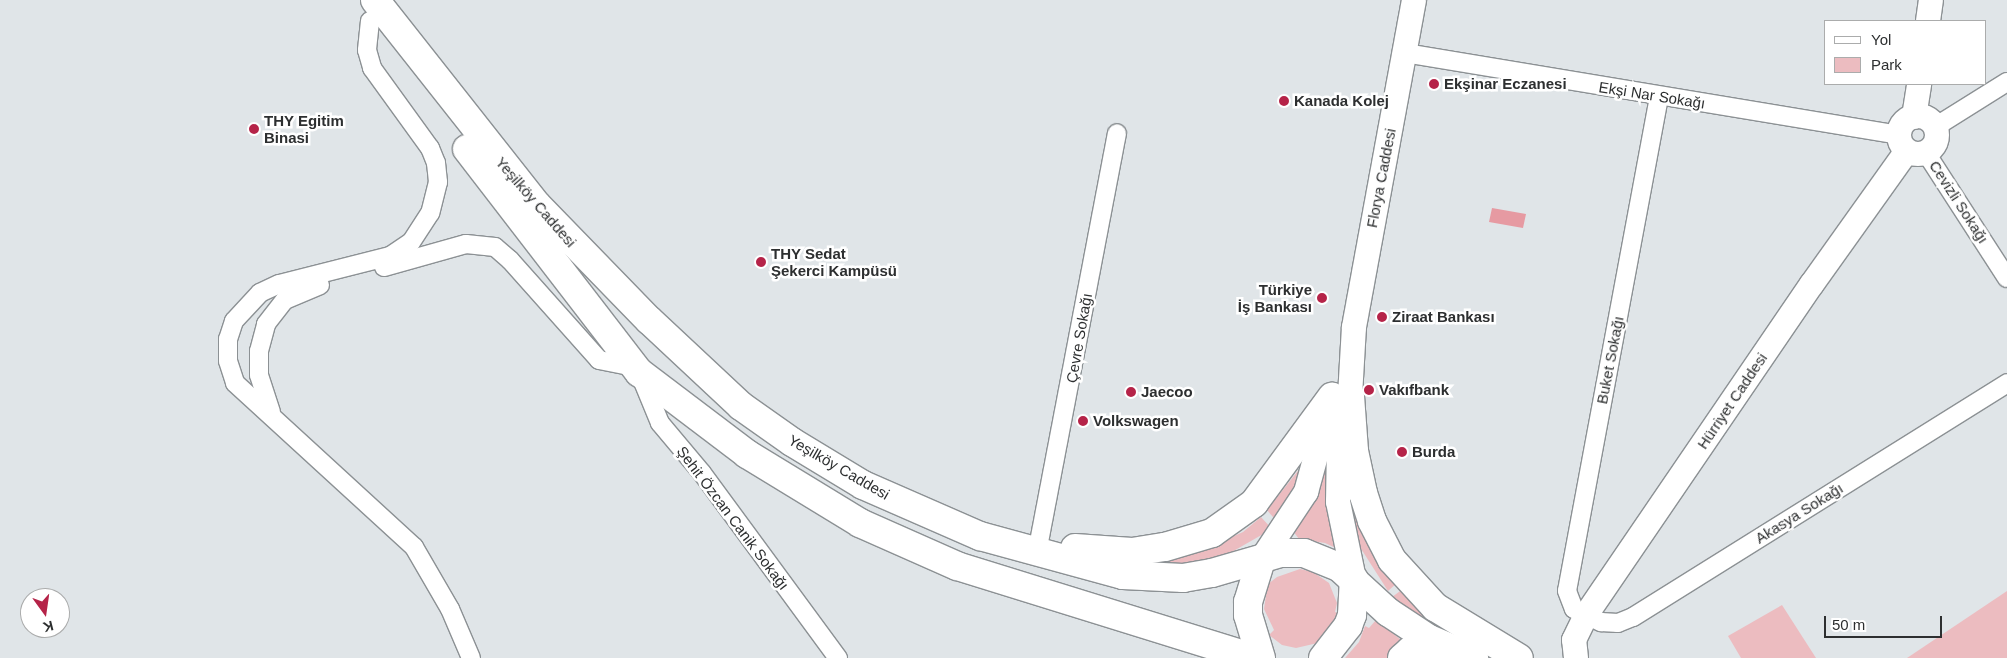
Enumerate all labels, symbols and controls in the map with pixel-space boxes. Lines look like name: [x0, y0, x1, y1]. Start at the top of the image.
legend: [1824, 20, 1987, 85]
text: Yol: [1871, 31, 1891, 48]
text: Park: [1871, 56, 1902, 73]
place label: Ekşinar Eczanesi: [1444, 75, 1567, 93]
marker: Ekşinar Eczanesi: [1428, 78, 1440, 90]
street label: Ekşi Nar Sokağı: [1597, 78, 1707, 112]
place label: Kanada Kolej: [1294, 92, 1389, 110]
marker: Kanada Kolej: [1278, 95, 1290, 107]
place label: THY Egitim Binasi: [264, 111, 344, 146]
marker: THY Egitim Binasi: [248, 123, 260, 135]
street label: Florya Caddesi: [1363, 127, 1399, 229]
street label: Yeşilköy Caddesi: [492, 153, 580, 251]
street label: Cevizli Sokağı: [1926, 157, 1992, 247]
place label: THY Sedat Şekerci Kampüsü: [771, 244, 897, 279]
marker: THY Sedat Şekerci Kampüsü: [755, 256, 767, 268]
place label: Türkiye İş Bankası: [1238, 280, 1312, 315]
street label: Çevre Sokağı: [1062, 292, 1096, 384]
marker: Türkiye İş Bankası: [1316, 292, 1328, 304]
place label: Ziraat Bankası: [1392, 308, 1495, 326]
marker: Ziraat Bankası: [1376, 311, 1388, 323]
street label: Buket Sokağı: [1593, 314, 1627, 406]
street label: Hürriyet Caddesi: [1693, 350, 1771, 452]
place label: Vakıfbank: [1379, 381, 1449, 399]
place label: Jaecoo: [1141, 383, 1193, 401]
marker: Vakıfbank: [1363, 384, 1375, 396]
marker: Jaecoo: [1125, 386, 1137, 398]
place label: Volkswagen: [1093, 412, 1179, 430]
marker: Volkswagen: [1077, 415, 1089, 427]
street label: Yeşilköy Caddesi: [785, 431, 893, 503]
street label: Şehit Özcan Canik Sokağı: [673, 443, 793, 593]
place label: Burda: [1412, 443, 1455, 461]
marker: Burda: [1396, 446, 1408, 458]
street label: Akasya Sokağı: [1752, 479, 1846, 547]
north arrow: [20, 588, 70, 638]
scale bar: [1827, 606, 1944, 638]
text: 50 m: [1832, 616, 1865, 633]
text: K: [42, 618, 55, 636]

